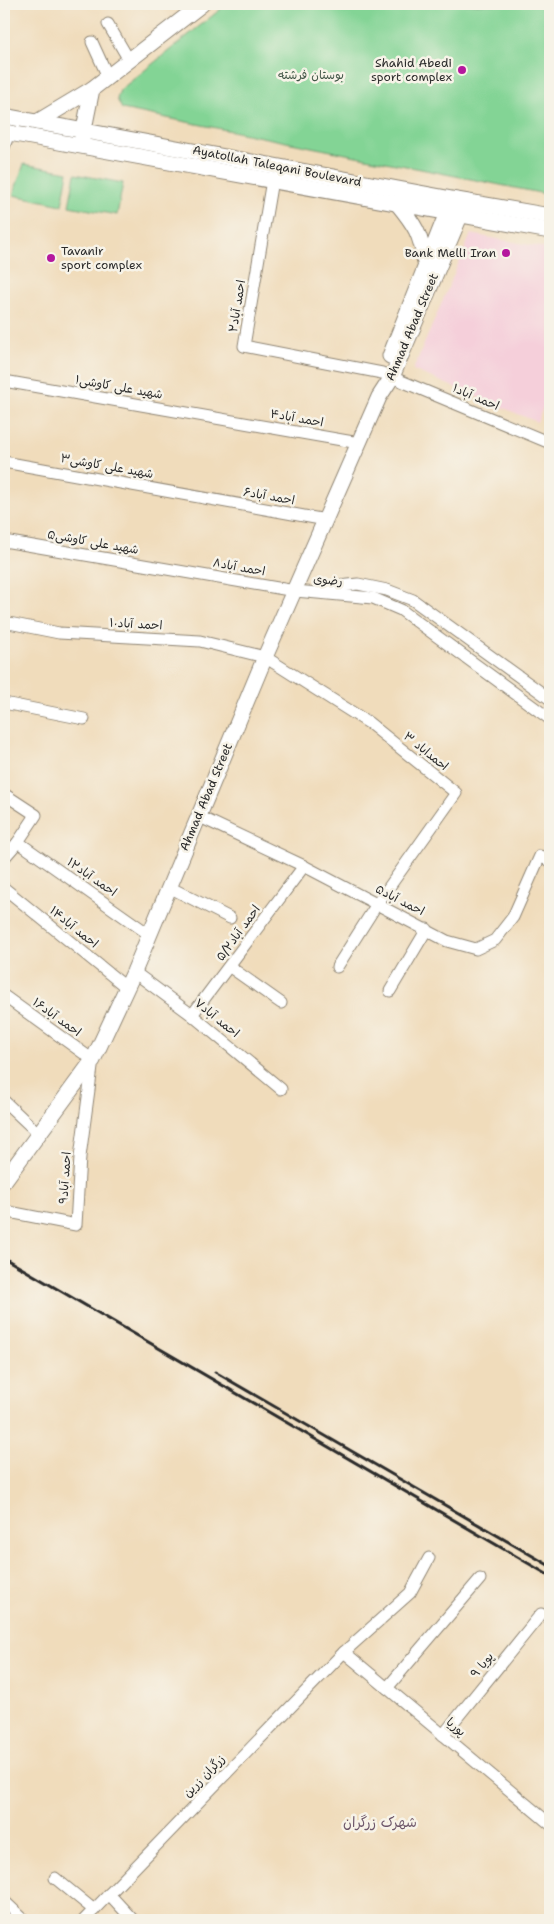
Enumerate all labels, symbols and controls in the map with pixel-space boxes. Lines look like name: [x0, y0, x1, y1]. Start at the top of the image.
place label: Shahid Abedi sport complex: [371, 55, 452, 85]
marker: Shahid Abedi sport complex: [456, 64, 468, 76]
park label: بوستان فرشته: [278, 67, 344, 83]
street label: Ayatollah Taleqani Boulevard: [191, 142, 363, 190]
place label: Tavanir sport complex: [61, 243, 142, 273]
place label: Bank Melli Iran: [405, 245, 496, 261]
marker: Bank Melli Iran: [500, 247, 512, 259]
marker: Tavanir sport complex: [45, 252, 57, 264]
street label: Ahmad Abad Street: [382, 271, 442, 383]
street label: احمد آباد۲: [225, 279, 249, 333]
street label: شهید علی کاوشی۱: [74, 371, 164, 403]
street label: احمد آباد۱: [450, 380, 502, 414]
street label: احمد آباد۴: [269, 405, 325, 431]
street label: شهید علی کاوشی۳: [59, 450, 155, 482]
street label: احمد آباد۶: [242, 484, 296, 508]
street label: شهید علی کاوشی۵: [46, 526, 140, 558]
street label: احمد آباد۸: [211, 555, 267, 580]
street label: رضوی: [313, 571, 343, 589]
street label: احمد آباد۱۰: [109, 615, 163, 633]
street label: احمداباد ۳: [400, 728, 452, 774]
street label: Ahmad Abad Street: [176, 741, 236, 853]
street label: احمد آباد۱۲: [64, 854, 120, 900]
street label: احمد آباد۵: [373, 881, 427, 919]
street label: احمد آباد۱۴: [46, 902, 102, 952]
street label: احمد آباد۵/۲: [212, 902, 264, 964]
street label: احمد آباد۱۶: [29, 994, 85, 1040]
street label: احمد آباد۷: [191, 995, 243, 1041]
street label: احمد آباد۹: [55, 1151, 75, 1205]
street label: پویا ۹: [467, 1649, 497, 1681]
street label: پوریا: [443, 1714, 469, 1740]
street label: زرگران زرین: [180, 1751, 228, 1801]
district label: شهرک زرگران: [343, 1813, 417, 1831]

